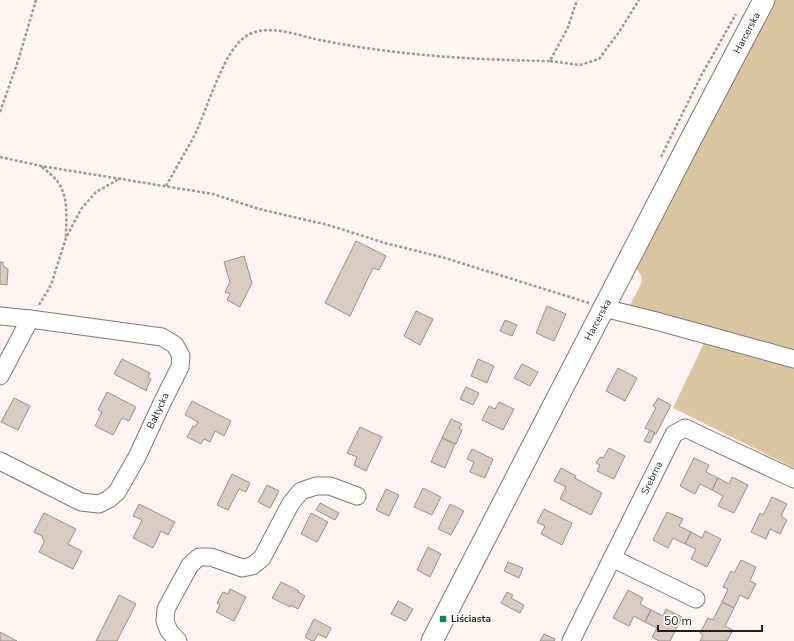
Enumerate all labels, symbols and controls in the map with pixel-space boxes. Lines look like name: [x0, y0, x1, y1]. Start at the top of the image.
street label: Harcerska: [730, 10, 764, 56]
street label: Harcerska: [581, 297, 615, 343]
street label: Bałtycka: [143, 390, 173, 432]
street label: Srebrna: [638, 459, 666, 497]
scale bar: [658, 607, 762, 633]
place label: Liściasta: [451, 612, 491, 626]
text: 50 m: [664, 613, 692, 629]
marker: Liściasta: [438, 614, 448, 624]

